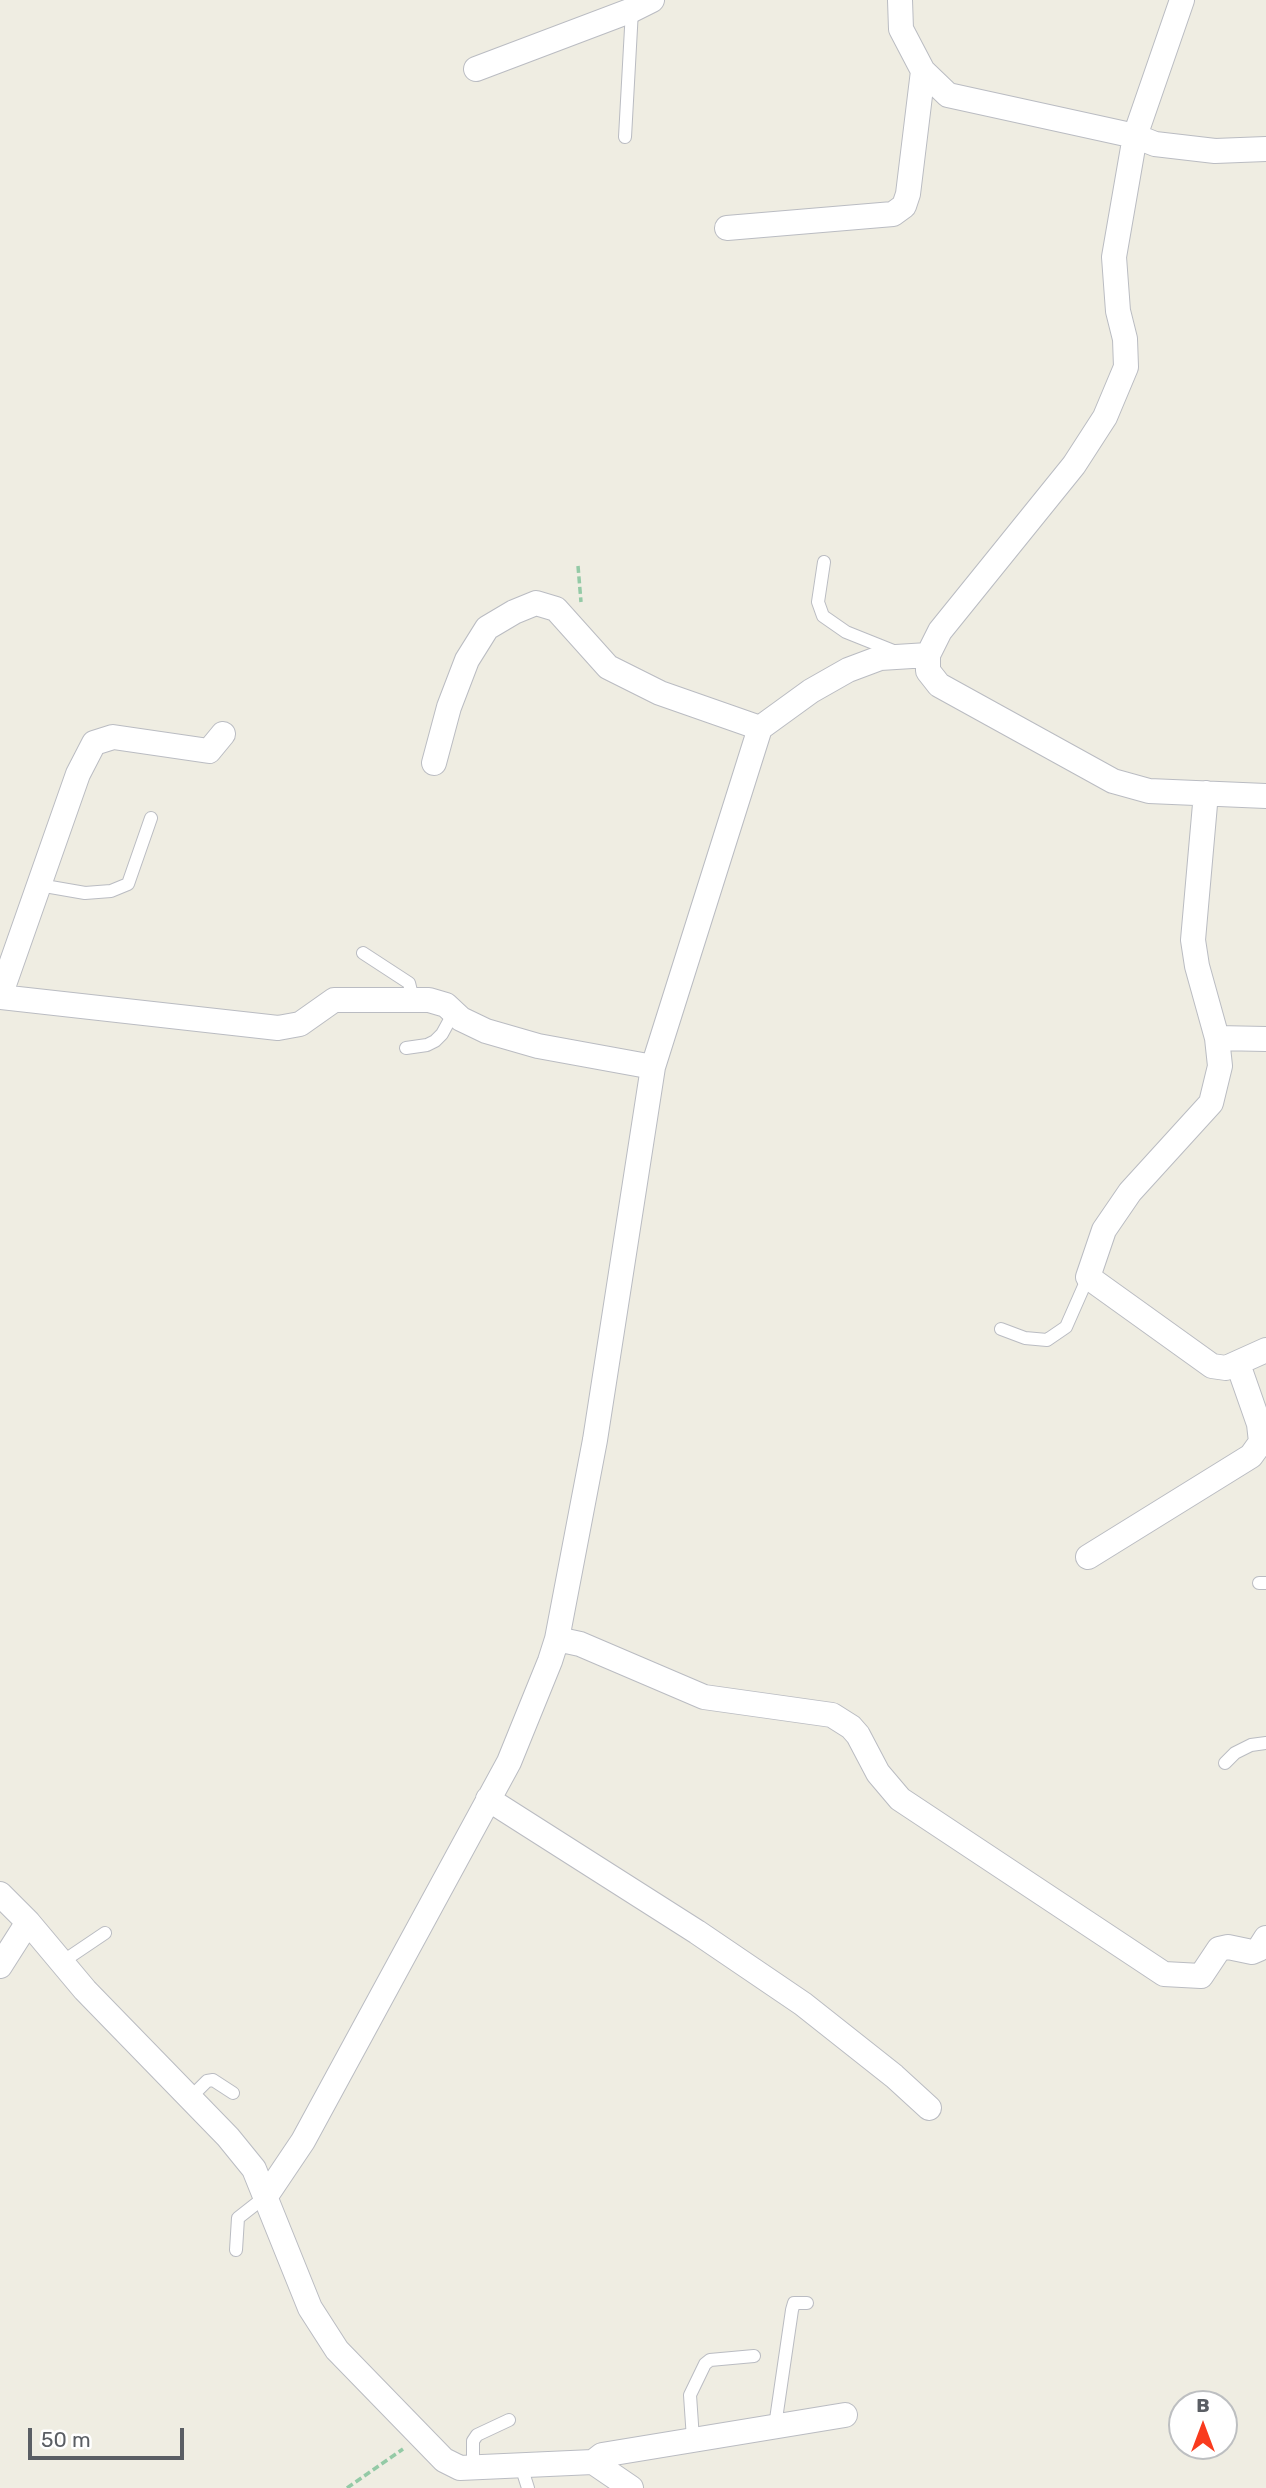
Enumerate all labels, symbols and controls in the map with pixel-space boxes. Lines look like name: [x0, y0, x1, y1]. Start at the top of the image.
north arrow: [1168, 2390, 1238, 2460]
text: B: [1196, 2394, 1210, 2417]
scale bar: [32, 2414, 187, 2458]
text: 50 m: [41, 2427, 91, 2452]

